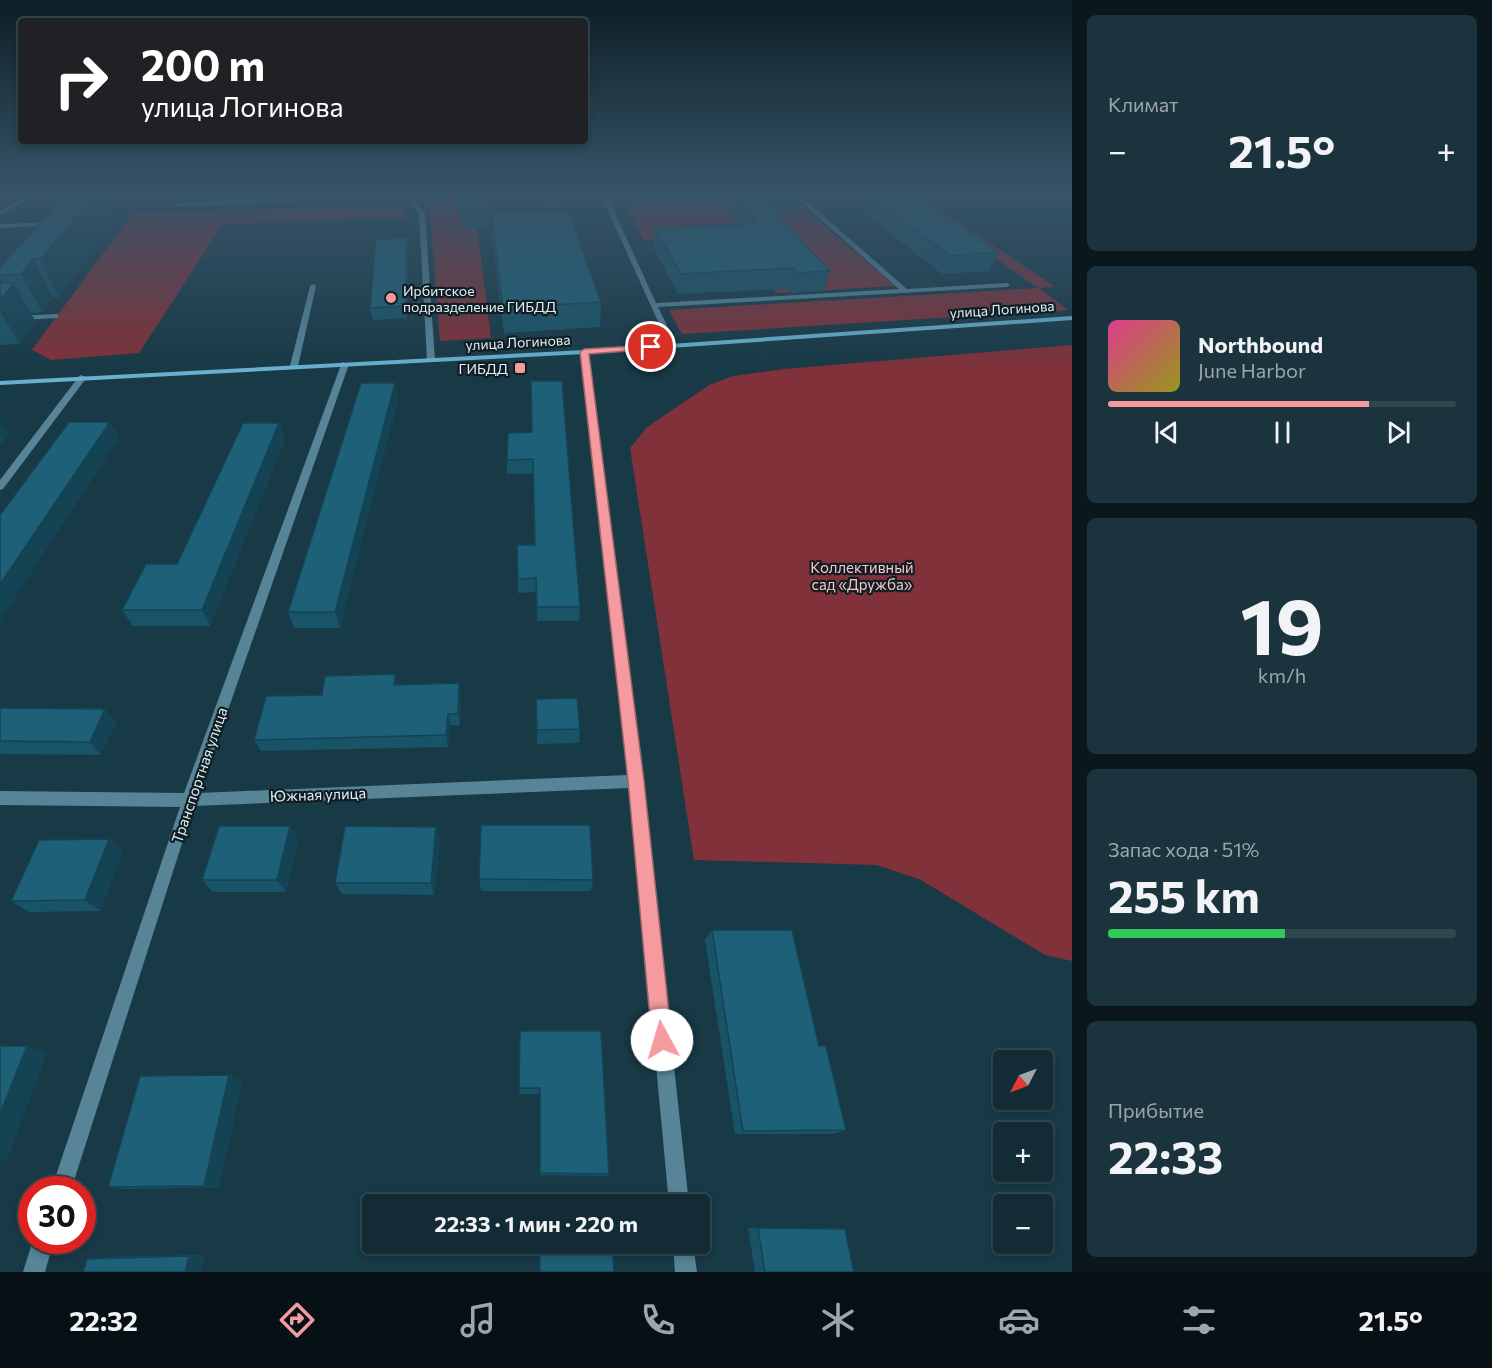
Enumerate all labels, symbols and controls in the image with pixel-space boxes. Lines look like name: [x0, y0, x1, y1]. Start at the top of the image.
text: 200 m: [141, 38, 265, 90]
icon: right: [42, 42, 120, 120]
text: улица Логинова: [141, 90, 344, 123]
text: Климат: [1108, 92, 1178, 116]
text: 21.5°: [1228, 122, 1335, 177]
text: −: [1108, 129, 1127, 170]
text: +: [1437, 129, 1456, 170]
place label: Ирбитское подразделение ГИБДД: [403, 282, 556, 315]
marker: Ирбитское подразделение ГИБДД: [384, 291, 398, 305]
street label: улица Логинова: [949, 297, 1055, 321]
pin: [625, 321, 676, 372]
icon: arrive: [634, 330, 667, 363]
street label: улица Логинова: [465, 331, 571, 353]
text: Northbound: [1198, 331, 1323, 358]
text: June Harbor: [1198, 358, 1306, 382]
place label: ГИБДД: [459, 360, 508, 377]
marker: ГИБДД: [513, 361, 527, 375]
icon: previous: [1150, 416, 1183, 449]
icon: pause: [1266, 416, 1299, 449]
icon: next: [1382, 416, 1415, 449]
park label: Коллективный сад «Дружба»: [810, 558, 914, 593]
text: 19: [1240, 576, 1324, 671]
text: km/h: [1258, 663, 1306, 687]
street label: Транспортная улица: [167, 705, 231, 845]
street label: Южная улица: [270, 783, 366, 805]
text: Запас хода · 51%: [1108, 837, 1259, 861]
text: 255 km: [1108, 867, 1260, 922]
position arrow: [630, 1008, 694, 1072]
north arrow: [993, 1050, 1053, 1110]
map controls: [993, 1050, 1053, 1254]
text: Прибытие: [1108, 1098, 1204, 1122]
button: +: [993, 1122, 1053, 1182]
text: 22:33: [1108, 1128, 1223, 1183]
speed limit sign: 30: [18, 1176, 96, 1254]
button: −: [993, 1194, 1053, 1254]
text: 22:33 · 1 мин · 220 m: [434, 1210, 638, 1237]
icon: directions: [276, 1299, 318, 1341]
icon: music: [457, 1299, 499, 1341]
icon: phone: [637, 1299, 679, 1341]
icon: climate: [817, 1299, 859, 1341]
icon: car: [998, 1299, 1040, 1341]
icon: filters: [1178, 1299, 1220, 1341]
text: 22:32: [69, 1304, 138, 1337]
text: 21.5°: [1359, 1304, 1423, 1337]

